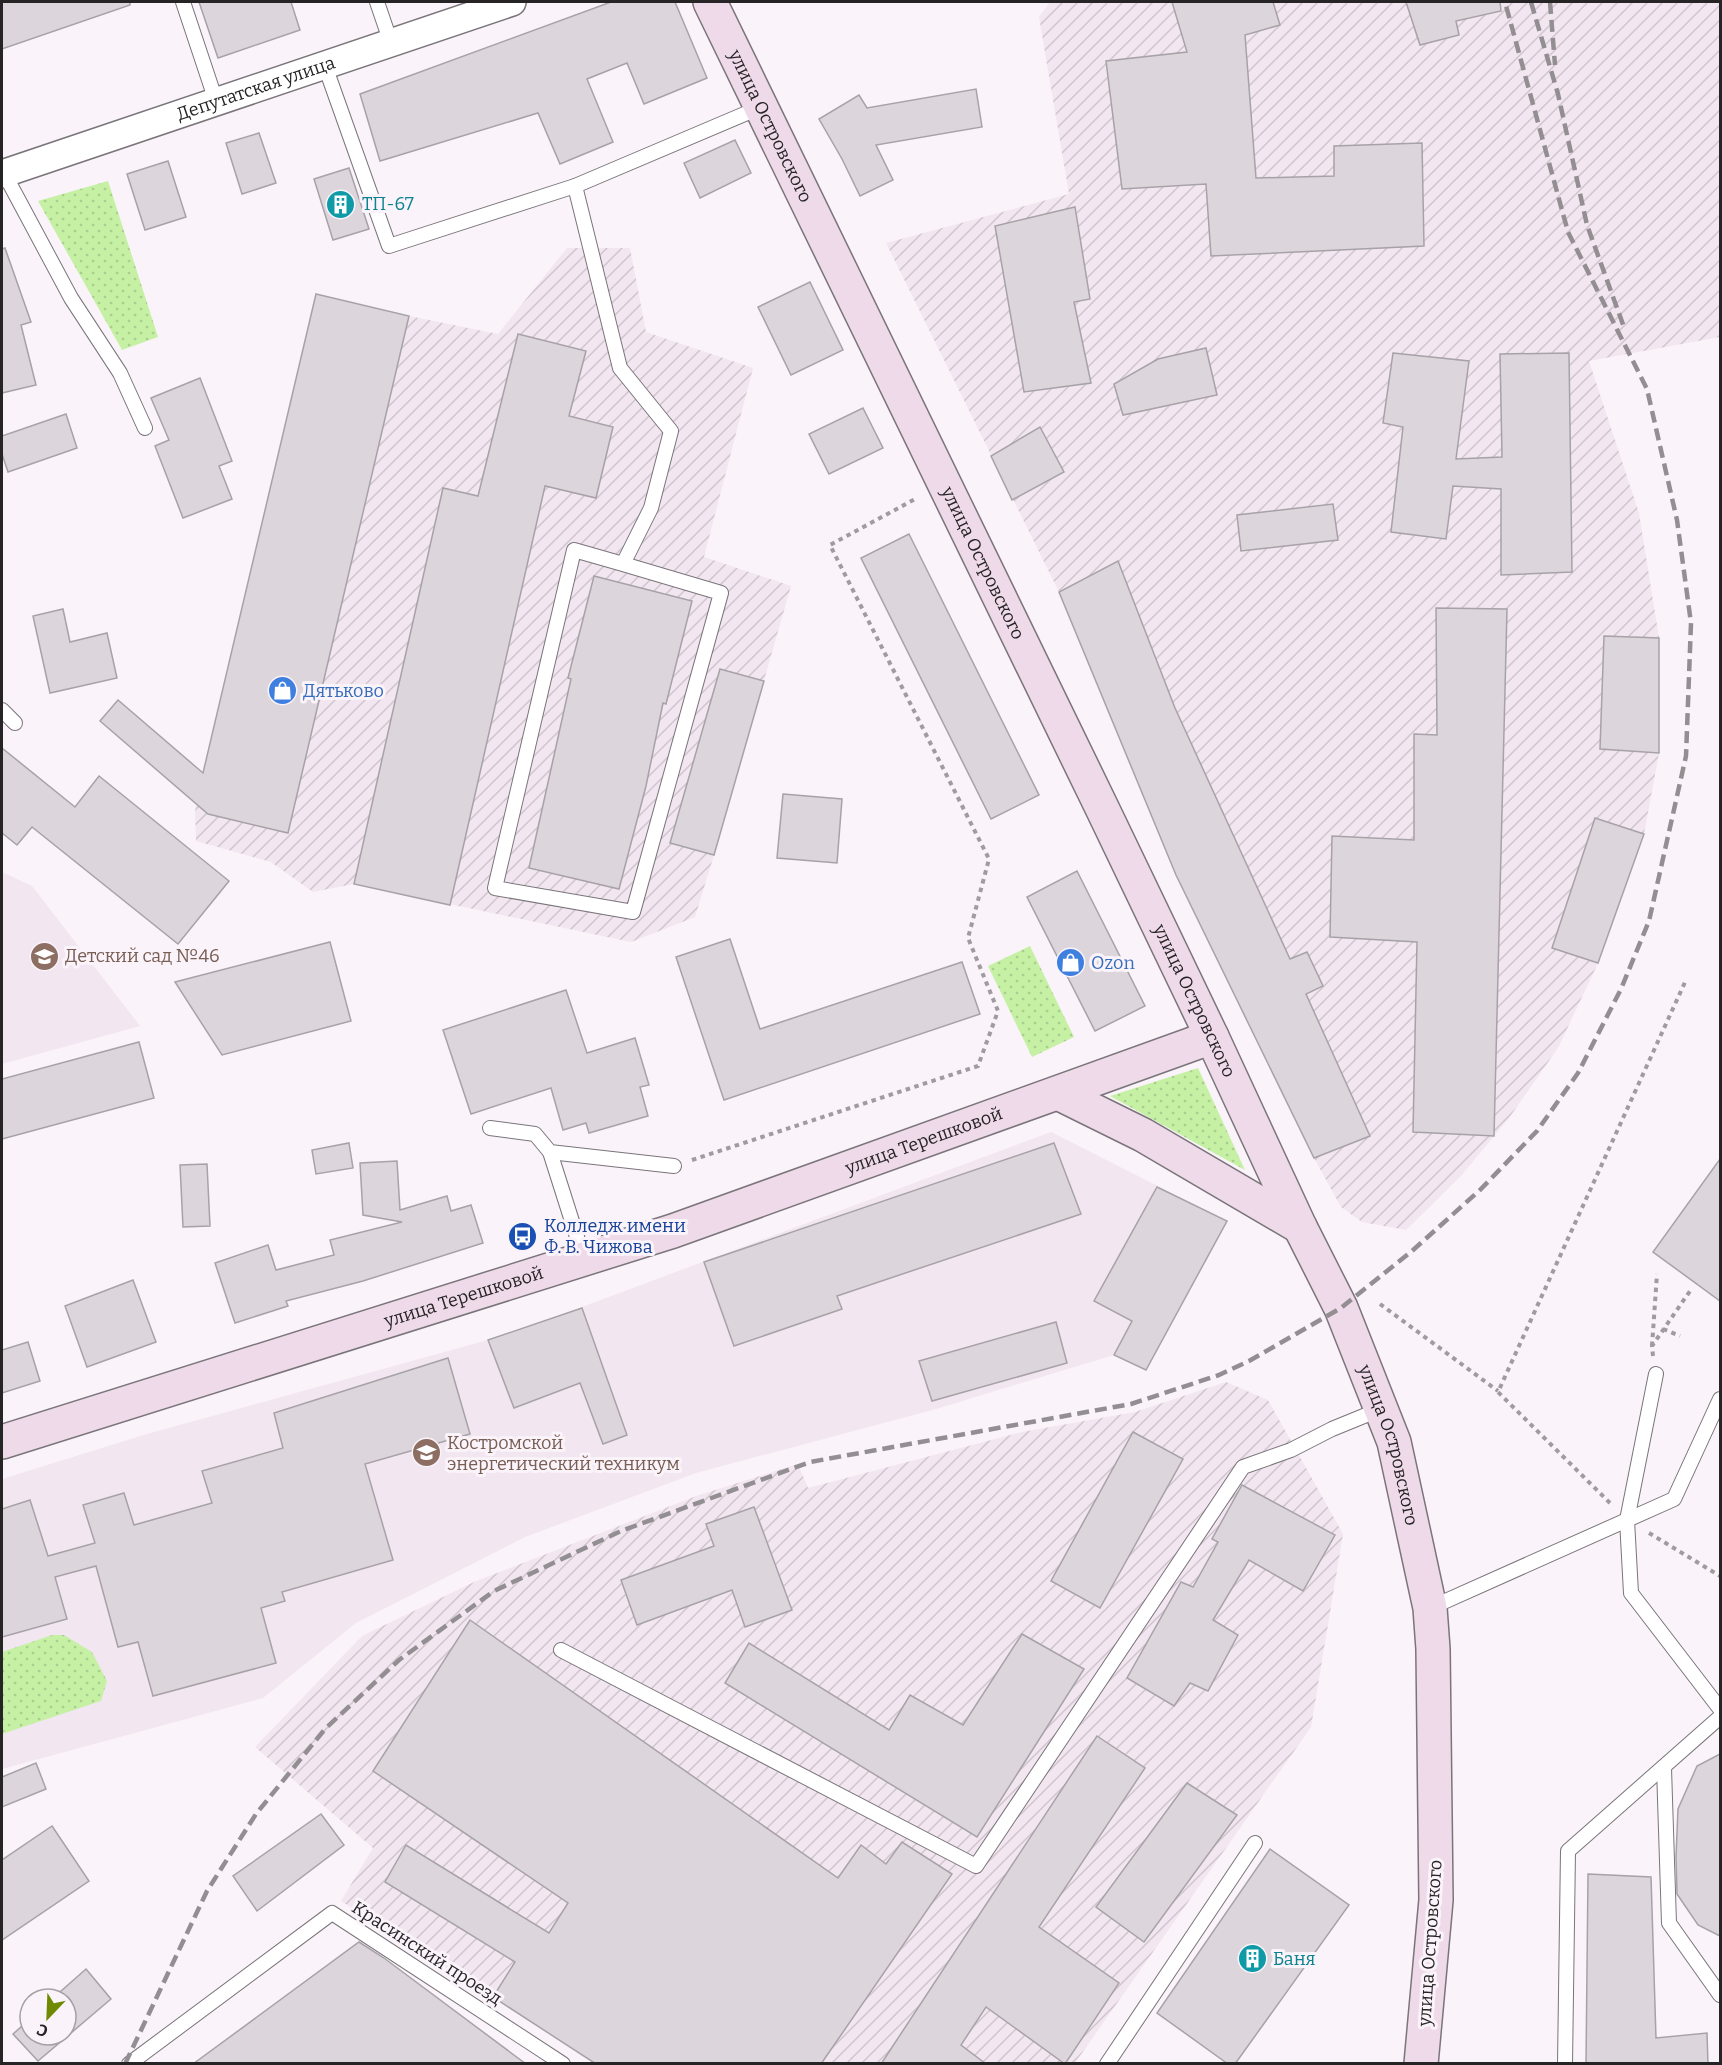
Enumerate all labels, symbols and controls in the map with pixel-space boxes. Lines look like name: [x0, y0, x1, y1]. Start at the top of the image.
street label: улица Островского: [723, 45, 817, 206]
street label: Депутатская улица: [174, 51, 338, 125]
building icon: ТП-67: [325, 188, 357, 220]
place label: ТП-67: [362, 193, 414, 215]
street label: улица Островского: [936, 482, 1029, 643]
shop icon: Дятьково: [266, 675, 298, 707]
place label: Дятьково: [303, 680, 384, 702]
street label: улица Островского: [1148, 920, 1240, 1081]
school or university icon: Детский сад №46: [28, 940, 60, 972]
place label: Детский сад №46: [65, 945, 220, 967]
shop icon: Ozon: [1054, 947, 1086, 979]
place label: Ozon: [1091, 952, 1135, 974]
street label: улица Терешковой: [841, 1102, 1006, 1179]
place label: Колледж имени Ф. В. Чижова: [544, 1215, 686, 1258]
bus stop icon: Колледж имени Ф. В. Чижова: [507, 1220, 539, 1252]
street label: улица Терешковой: [381, 1261, 546, 1332]
street label: улица Островского: [1353, 1361, 1423, 1527]
place label: Костромской энергетический техникум: [447, 1432, 680, 1475]
school or university icon: Костромской энергетический техникум: [410, 1437, 442, 1469]
street label: улица Островского: [1413, 1859, 1447, 2028]
street label: Красинский проезд: [348, 1896, 506, 2010]
building icon: Баня: [1236, 1943, 1268, 1975]
place label: Баня: [1273, 1948, 1316, 1970]
north arrow: [18, 1987, 78, 2047]
text: С: [34, 2020, 51, 2041]

